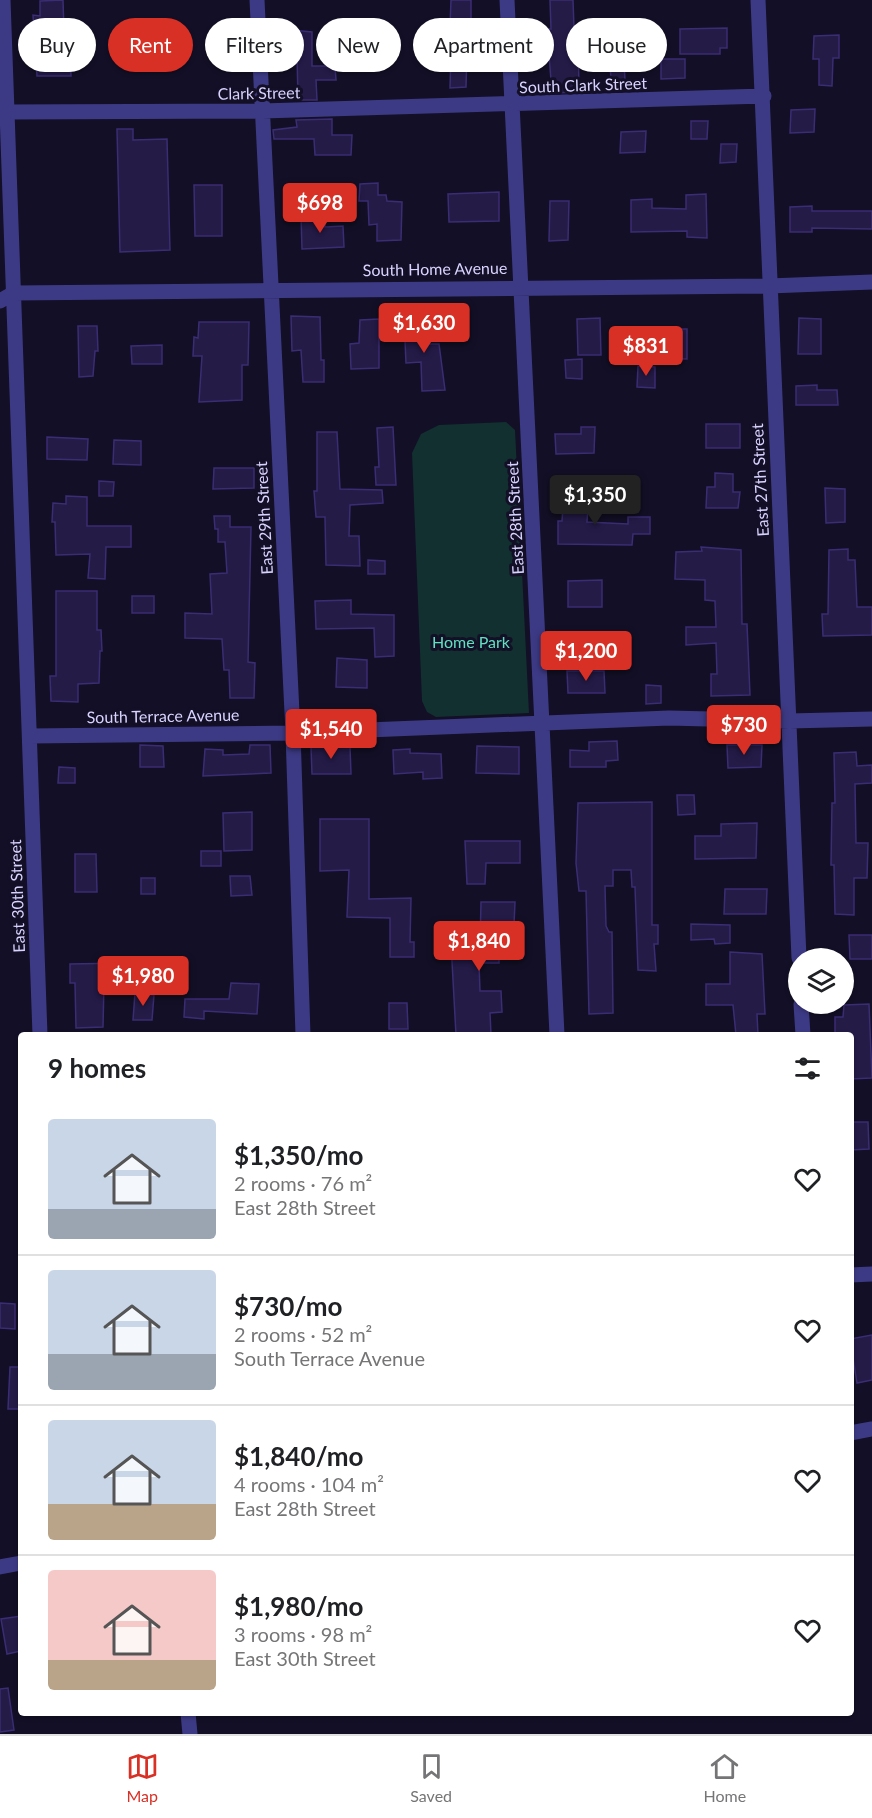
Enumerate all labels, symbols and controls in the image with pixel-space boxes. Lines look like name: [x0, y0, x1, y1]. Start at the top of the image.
chip: Buy: [18, 18, 96, 72]
chip: Rent: [108, 18, 193, 72]
chip: Filters: [205, 18, 304, 72]
chip: New: [316, 18, 401, 72]
chip: Apartment: [413, 18, 554, 72]
chip: House: [566, 18, 667, 72]
street label: South Clark Street: [519, 73, 648, 96]
street label: Clark Street: [218, 82, 301, 103]
pin: $698: [284, 183, 356, 234]
text: $698: [297, 190, 343, 214]
street label: South Home Avenue: [363, 258, 507, 279]
pin: $1,630: [375, 303, 473, 354]
text: $1,630: [393, 310, 455, 334]
pin: $831: [610, 326, 682, 377]
text: $831: [623, 333, 669, 357]
street label: East 27th Street: [747, 423, 772, 537]
street label: East 29th Street: [251, 461, 276, 575]
street label: East 28th Street: [502, 461, 527, 575]
pin: $1,350: [546, 475, 644, 526]
text: $1,350: [564, 482, 626, 506]
pin: $1,200: [537, 631, 635, 682]
park label: Home Park: [432, 632, 511, 651]
text: $1,200: [555, 638, 617, 662]
street label: South Terrace Avenue: [86, 705, 240, 726]
pin: $730: [708, 705, 780, 756]
pin: $1,540: [282, 709, 380, 760]
text: $730: [721, 712, 767, 736]
text: $1,540: [300, 716, 362, 740]
street label: East 30th Street: [5, 839, 28, 953]
pin: $1,840: [430, 921, 528, 972]
text: $1,840: [448, 928, 510, 952]
map controls: [788, 948, 854, 1014]
button: layers: [788, 948, 854, 1014]
pin: $1,980: [94, 956, 192, 1007]
text: $1,980: [112, 963, 174, 987]
text: 9 homes: [48, 1052, 146, 1084]
icon: filters: [791, 1052, 824, 1085]
text: $1,350/mo: [234, 1139, 364, 1171]
icon: home: [96, 1143, 168, 1215]
icon: heart: [791, 1163, 824, 1196]
text: 2 rooms · 76 m²: [234, 1171, 372, 1195]
text: East 28th Street: [234, 1195, 376, 1219]
text: $730/mo: [234, 1290, 342, 1322]
icon: home: [96, 1294, 168, 1366]
icon: heart: [791, 1314, 824, 1347]
text: 2 rooms · 52 m²: [234, 1322, 372, 1346]
text: South Terrace Avenue: [234, 1346, 425, 1370]
text: $1,840/mo: [234, 1440, 364, 1472]
icon: home: [96, 1444, 168, 1516]
icon: heart: [791, 1464, 824, 1497]
text: 4 rooms · 104 m²: [234, 1472, 384, 1496]
text: East 28th Street: [234, 1496, 376, 1520]
text: $1,980/mo: [234, 1590, 364, 1622]
icon: home: [96, 1594, 168, 1666]
icon: heart: [791, 1614, 824, 1647]
text: 3 rooms · 98 m²: [234, 1622, 372, 1646]
text: East 30th Street: [234, 1646, 376, 1670]
tab: Map: [126, 1750, 159, 1805]
tab: Saved: [410, 1750, 452, 1805]
tab: Home: [704, 1750, 746, 1805]

